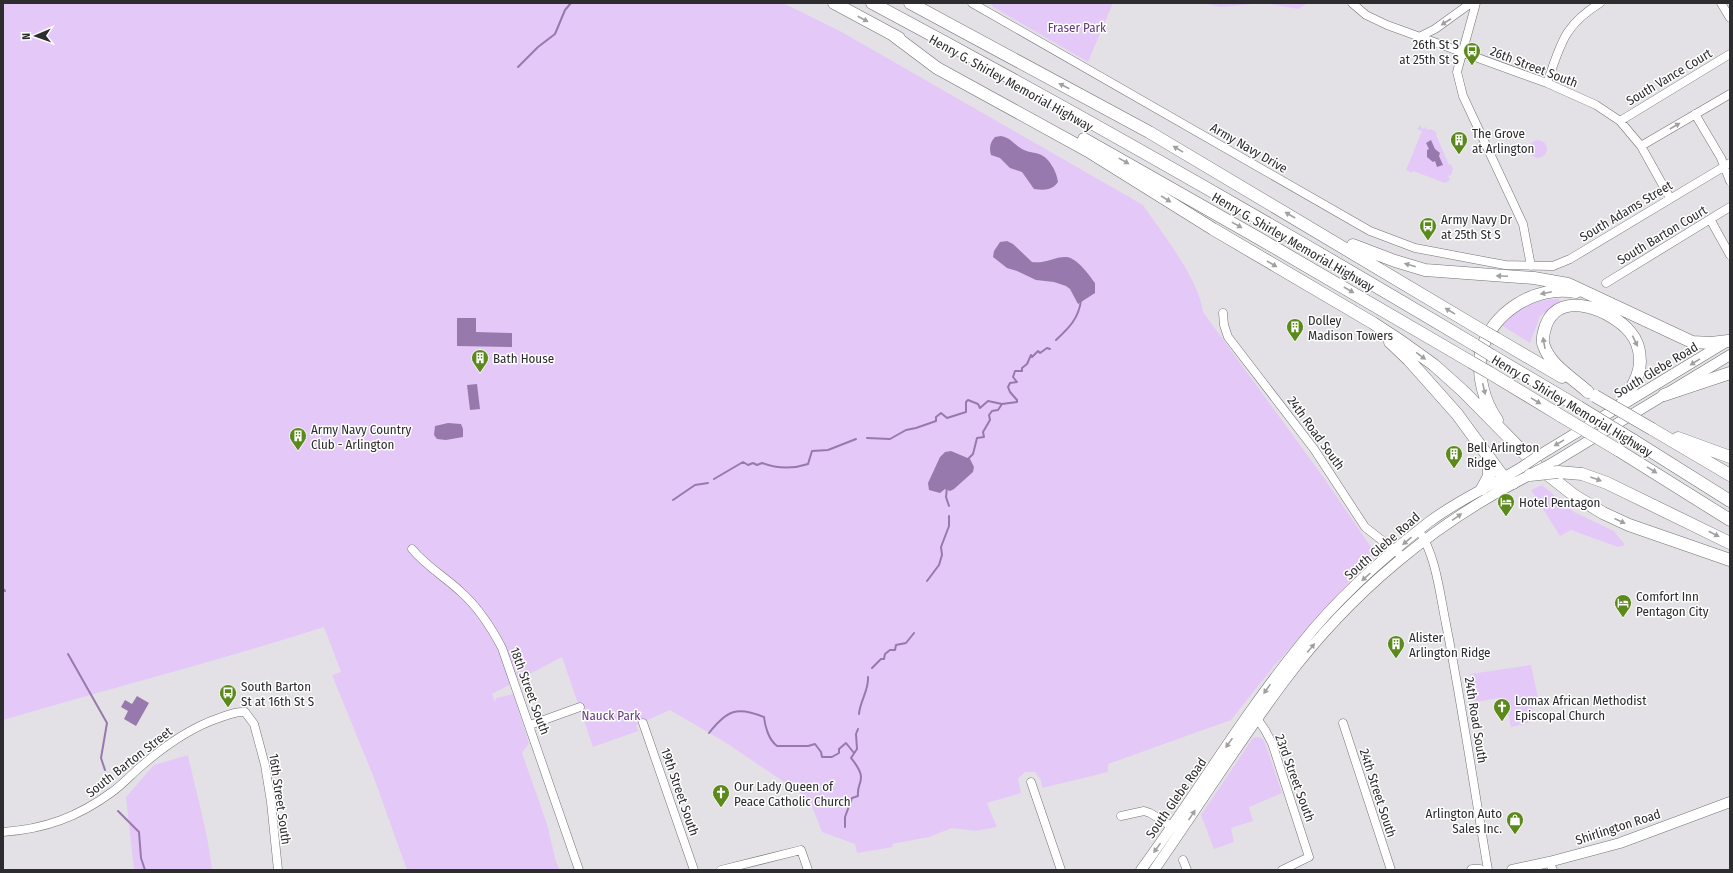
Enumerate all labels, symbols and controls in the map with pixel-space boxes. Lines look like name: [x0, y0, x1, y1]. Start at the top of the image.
north arrow: [16, 16, 56, 56]
one-way arrow: [858, 16, 869, 22]
one-way arrow: [1440, 18, 1452, 25]
park label: Fraser Park: [1048, 20, 1107, 35]
street label: Henry G. Shirley Memorial Highway: [926, 32, 1096, 134]
text: N: [20, 33, 33, 40]
place label: 26th St S at 25th St S: [1399, 37, 1459, 67]
bus stop icon: 26th St S at 25th St S: [1462, 41, 1482, 66]
street label: 26th Street South: [1488, 43, 1580, 91]
street label: South Vance Court: [1624, 45, 1715, 108]
one-way arrow: [1058, 83, 1070, 90]
street label: Army Navy Drive: [1208, 120, 1290, 176]
one-way arrow: [1669, 123, 1681, 130]
place label: The Grove at Arlington: [1472, 126, 1534, 156]
building icon: The Grove at Arlington: [1449, 130, 1469, 155]
one-way arrow: [1172, 146, 1184, 153]
one-way arrow: [1118, 158, 1130, 165]
street label: South Adams Street: [1577, 177, 1675, 244]
street label: Henry G. Shirley Memorial Highway: [1209, 189, 1377, 295]
one-way arrow: [1160, 196, 1172, 203]
street label: South Barton Court: [1614, 202, 1710, 268]
one-way arrow: [1284, 212, 1296, 219]
place label: Army Navy Dr at 25th St S: [1441, 212, 1512, 242]
bus stop icon: Army Navy Dr at 25th St S: [1418, 216, 1438, 241]
one-way arrow: [1231, 222, 1243, 229]
one-way arrow: [1266, 260, 1278, 267]
one-way arrow: [1403, 262, 1415, 268]
one-way arrow: [1496, 272, 1508, 279]
one-way arrow: [1343, 287, 1355, 294]
one-way arrow: [1540, 291, 1552, 297]
one-way arrow: [1444, 307, 1456, 314]
place label: Dolley Madison Towers: [1308, 313, 1394, 343]
building icon: Dolley Madison Towers: [1285, 317, 1305, 342]
one-way arrow: [1632, 336, 1638, 347]
one-way arrow: [1541, 337, 1547, 350]
street label: South Glebe Road: [1611, 339, 1701, 401]
building icon: Bath House: [470, 348, 490, 373]
place label: Bath House: [493, 351, 554, 366]
one-way arrow: [1416, 352, 1426, 360]
street label: Henry G. Shirley Memorial Highway: [1489, 352, 1655, 460]
one-way arrow: [1690, 358, 1700, 366]
one-way arrow: [1481, 383, 1487, 396]
street label: 24th Road South: [1284, 393, 1348, 473]
one-way arrow: [1530, 397, 1542, 404]
place label: Army Navy Country Club - Arlington: [311, 422, 411, 452]
building icon: Army Navy Country Club - Arlington: [288, 426, 308, 451]
place label: Bell Arlington Ridge: [1467, 440, 1539, 470]
one-way arrow: [1553, 440, 1565, 447]
building icon: Bell Arlington Ridge: [1444, 444, 1464, 469]
one-way arrow: [1646, 467, 1658, 474]
one-way arrow: [1591, 477, 1603, 483]
hotel icon: Hotel Pentagon: [1496, 492, 1516, 517]
place label: Hotel Pentagon: [1519, 495, 1600, 510]
street label: South Glebe Road: [1341, 509, 1423, 583]
one-way arrow: [1452, 513, 1462, 521]
one-way arrow: [1615, 518, 1626, 524]
one-way arrow: [1708, 531, 1720, 537]
one-way arrow: [1402, 537, 1412, 546]
one-way arrow: [1361, 572, 1370, 581]
place label: Comfort Inn Pentagon City: [1636, 589, 1709, 619]
hotel icon: Comfort Inn Pentagon City: [1613, 593, 1633, 618]
place label: Alister Arlington Ridge: [1409, 630, 1491, 660]
building icon: Alister Arlington Ridge: [1386, 634, 1406, 659]
one-way arrow: [1307, 643, 1316, 654]
street label: 18th Street South: [507, 645, 553, 737]
street label: 24th Road South: [1462, 676, 1490, 764]
place label: South Barton St at 16th St S: [241, 679, 314, 709]
bus stop icon: South Barton St at 16th St S: [218, 683, 238, 708]
one-way arrow: [1263, 684, 1271, 694]
place label: Lomax African Methodist Episcopal Church: [1515, 693, 1647, 723]
church icon: Lomax African Methodist Episcopal Church: [1492, 697, 1512, 722]
park label: Nauck Park: [582, 708, 641, 723]
street label: South Barton Street: [83, 723, 176, 800]
street label: 23rd Street South: [1272, 732, 1318, 824]
one-way arrow: [1225, 738, 1233, 749]
street label: 19th Street South: [658, 746, 702, 838]
street label: 24th Street South: [1357, 747, 1399, 839]
street label: 16th Street South: [266, 752, 294, 846]
street label: South Glebe Road: [1143, 755, 1209, 841]
place label: Our Lady Queen of Peace Catholic Church: [734, 779, 851, 809]
church icon: Our Lady Queen of Peace Catholic Church: [711, 783, 731, 808]
place label: Arlington Auto Sales Inc.: [1426, 806, 1502, 836]
street label: Shirlington Road: [1574, 806, 1662, 848]
one-way arrow: [1188, 810, 1196, 820]
shop icon: Arlington Auto Sales Inc.: [1505, 810, 1525, 835]
one-way arrow: [1153, 843, 1161, 854]

